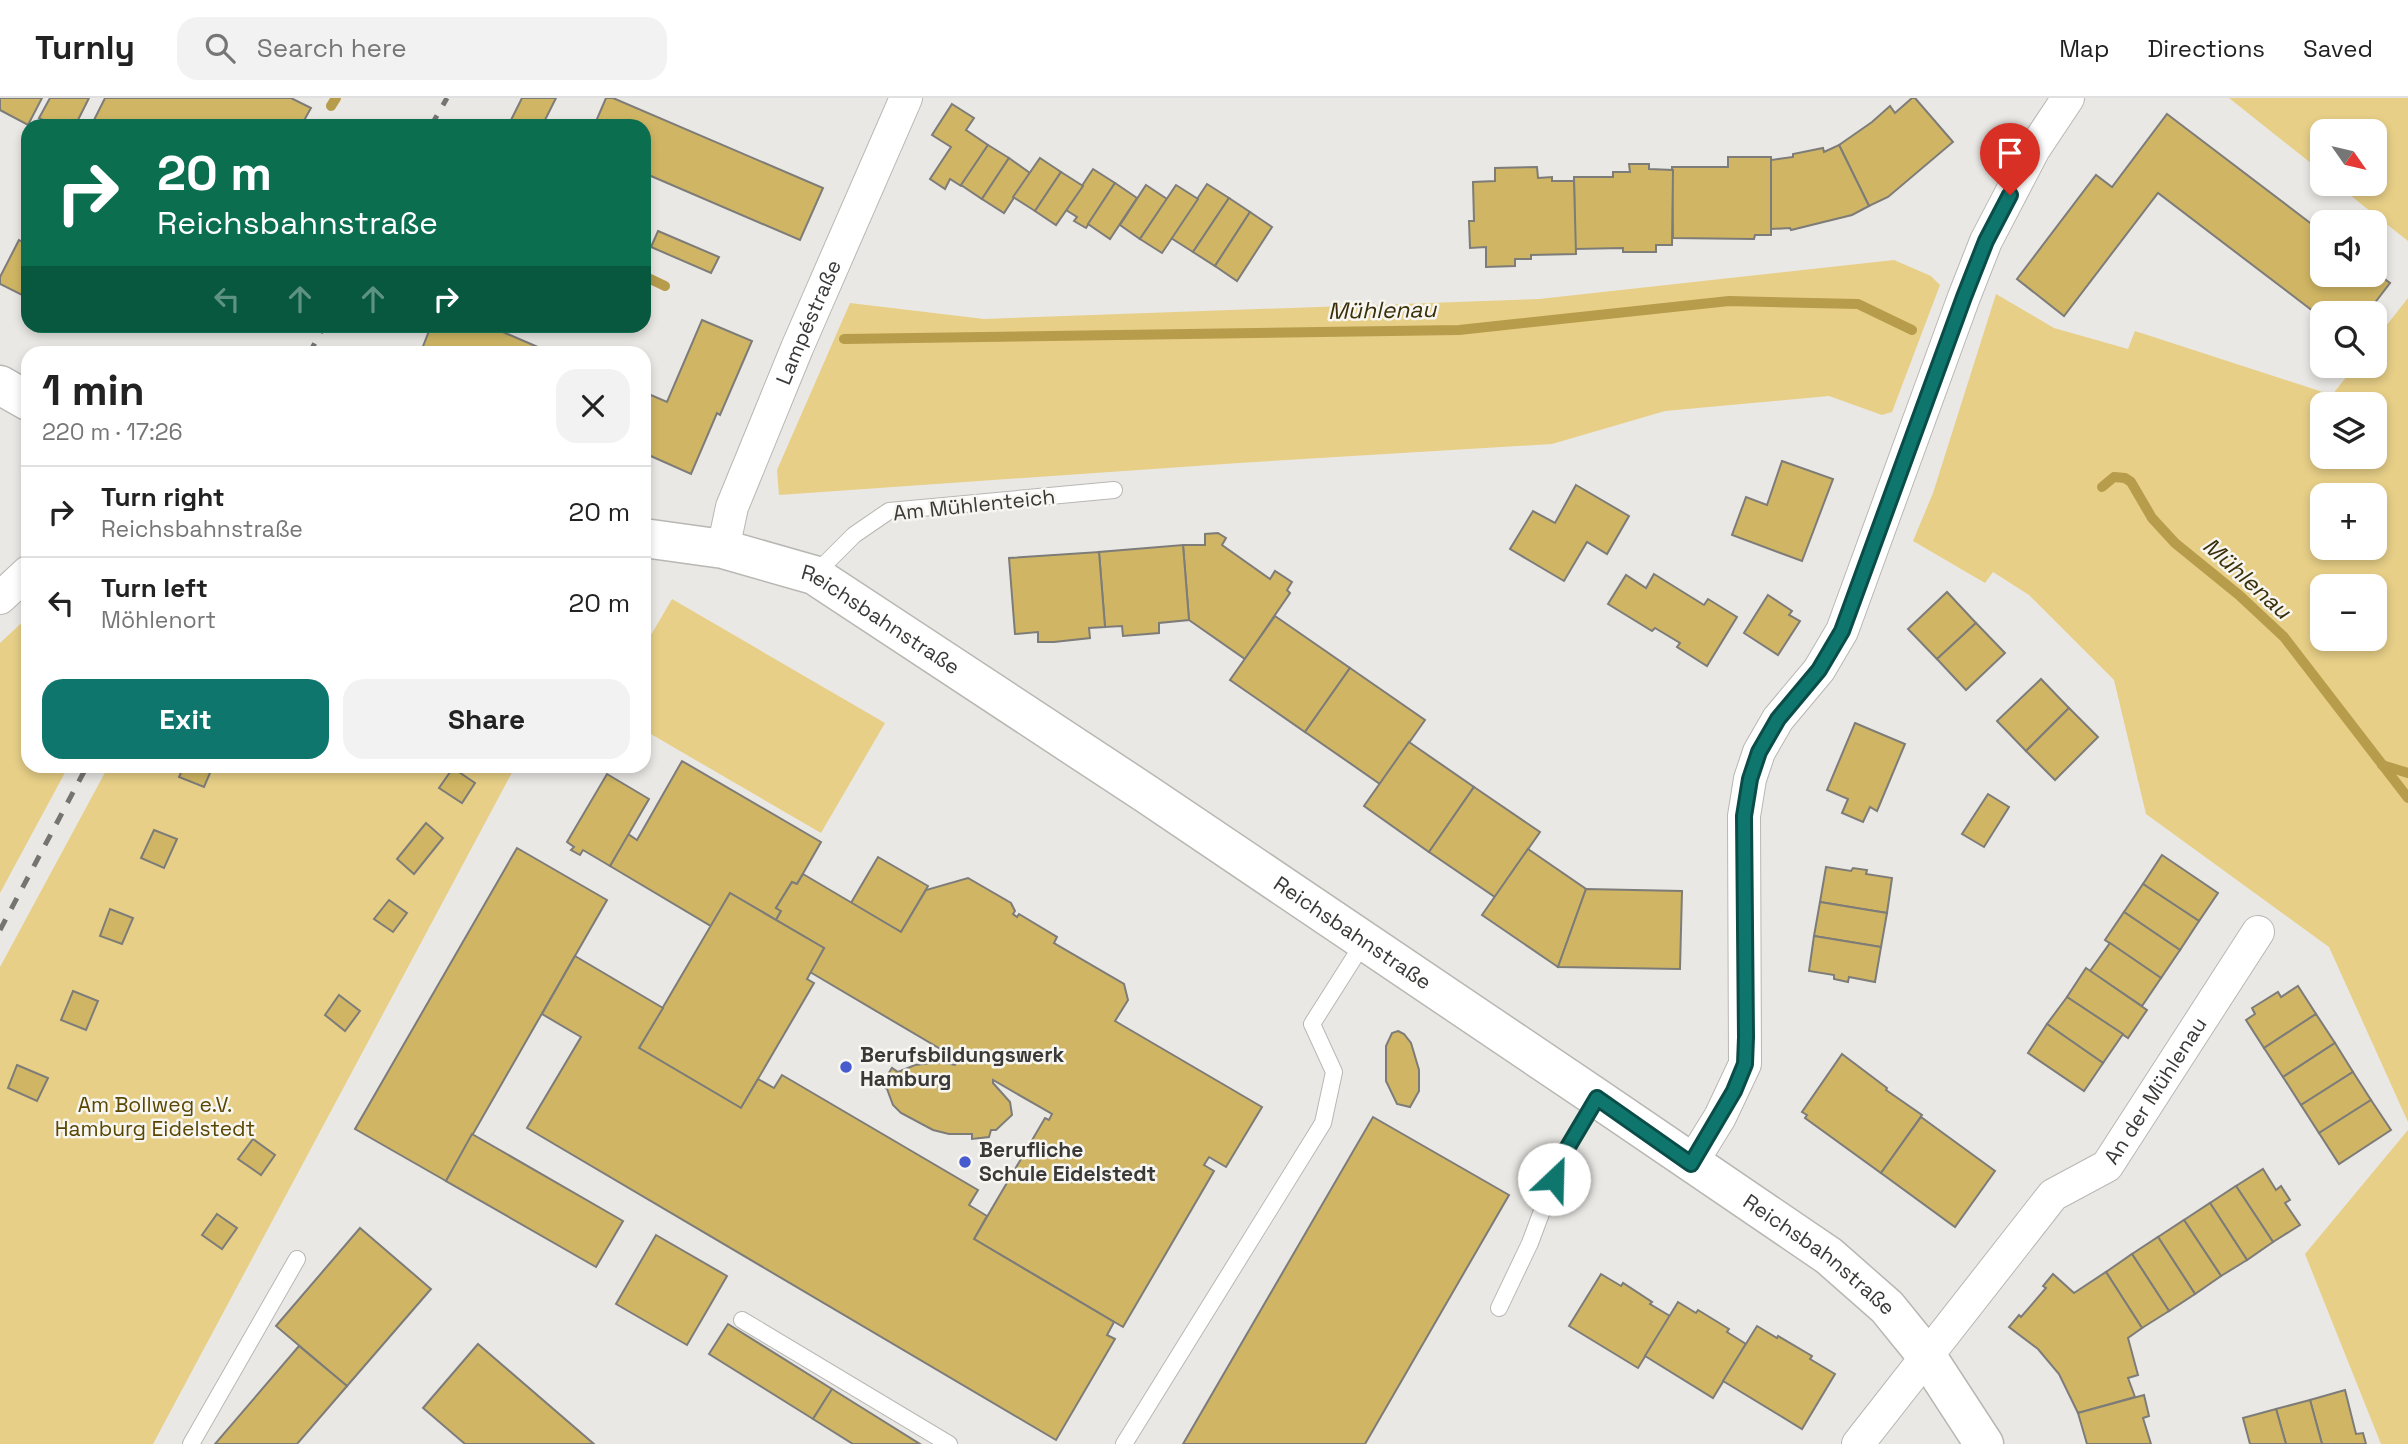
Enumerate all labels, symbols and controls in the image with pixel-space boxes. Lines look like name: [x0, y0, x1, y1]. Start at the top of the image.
search box: [177, 17, 667, 80]
text: Turnly: [35, 27, 135, 69]
icon: search: [201, 29, 239, 67]
text: Search here: [257, 31, 407, 65]
text: Map: [2059, 33, 2109, 64]
text: Directions: [2147, 33, 2265, 64]
text: Saved: [2303, 33, 2373, 64]
north arrow: [2310, 119, 2387, 196]
map controls: [2310, 119, 2387, 651]
pin: [1980, 123, 2040, 195]
icon: arrive: [1991, 134, 2029, 172]
text: 20 m: [157, 142, 272, 204]
icon: right: [42, 147, 133, 238]
text: Reichsbahnstraße: [157, 203, 438, 243]
button: sound: [2310, 210, 2387, 287]
street label: Lampéstraße: [770, 255, 847, 388]
icon: left: [208, 280, 246, 318]
icon: ahead: [281, 280, 319, 318]
icon: ahead: [354, 280, 392, 318]
icon: right: [427, 280, 465, 318]
water label: Mühlenau: [1328, 294, 1437, 326]
button: search: [2310, 301, 2387, 378]
text: 1 min: [42, 364, 145, 417]
button: close: [556, 369, 630, 443]
button: layers: [2310, 392, 2387, 469]
text: 220 m · 17:26: [42, 417, 183, 447]
text: Turn right: [101, 480, 225, 514]
street label: Am Mühlenteich: [891, 483, 1056, 526]
button: +: [2310, 483, 2387, 560]
icon: right: [42, 493, 80, 531]
text: 20 m: [569, 495, 630, 529]
text: Reichsbahnstraße: [101, 514, 303, 544]
water label: Mühlenau: [2197, 531, 2298, 626]
street label: Reichsbahnstraße: [798, 558, 965, 680]
text: Turn left: [101, 571, 208, 605]
button: −: [2310, 574, 2387, 651]
icon: left: [42, 584, 80, 622]
text: 20 m: [569, 586, 630, 620]
text: Möhlenort: [101, 605, 216, 635]
button: Exit: [42, 679, 329, 759]
button: Share: [343, 679, 630, 759]
street label: Reichsbahnstraße: [1269, 870, 1437, 995]
street label: An der Mühlenau: [2098, 1012, 2212, 1169]
place label: Berufsbildungswerk Hamburg: [860, 1041, 1064, 1092]
marker: Berufsbildungswerk Hamburg: [838, 1059, 854, 1075]
park label: Am Bollweg e.V. Hamburg Eidelstedt: [55, 1091, 255, 1142]
place label: Berufliche Schule Eidelstedt: [979, 1136, 1156, 1187]
position arrow: [1517, 1142, 1591, 1216]
marker: Berufliche Schule Eidelstedt: [957, 1154, 973, 1170]
street label: Reichsbahnstraße: [1738, 1188, 1902, 1320]

